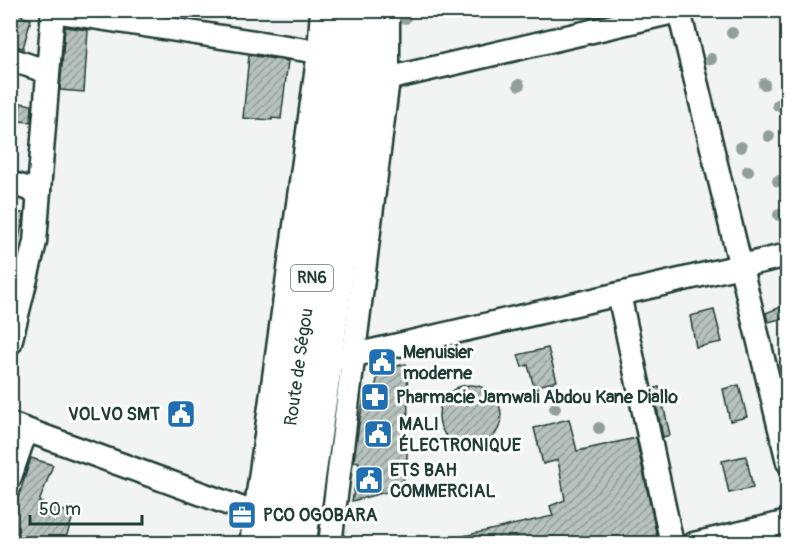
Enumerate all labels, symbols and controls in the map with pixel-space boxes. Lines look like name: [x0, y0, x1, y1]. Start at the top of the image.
road number: RN6: [291, 265, 333, 291]
street label: Route de Ségou: [279, 307, 319, 427]
place label: Menuisier moderne: [403, 341, 474, 385]
public building icon: Menuisier moderne: [366, 346, 398, 378]
pharmacy icon: Pharmacie Jamwali Abdou Kane Diallo: [359, 381, 391, 413]
place label: Pharmacie Jamwali Abdou Kane Diallo: [396, 386, 678, 409]
public building icon: VOLVO SMT: [165, 398, 197, 430]
place label: VOLVO SMT: [68, 403, 160, 426]
place label: MALI ÉLECTRONIQUE: [399, 413, 522, 457]
public building icon: MALI ÉLECTRONIQUE: [362, 418, 394, 450]
place label: ETS BAH COMMERCIAL: [390, 459, 496, 503]
public building icon: ETS BAH COMMERCIAL: [353, 464, 385, 496]
scale bar: [30, 488, 142, 526]
text: 50 m: [39, 498, 81, 521]
office icon: PCO OGOBARA: [226, 499, 258, 531]
place label: PCO OGOBARA: [263, 504, 378, 527]

